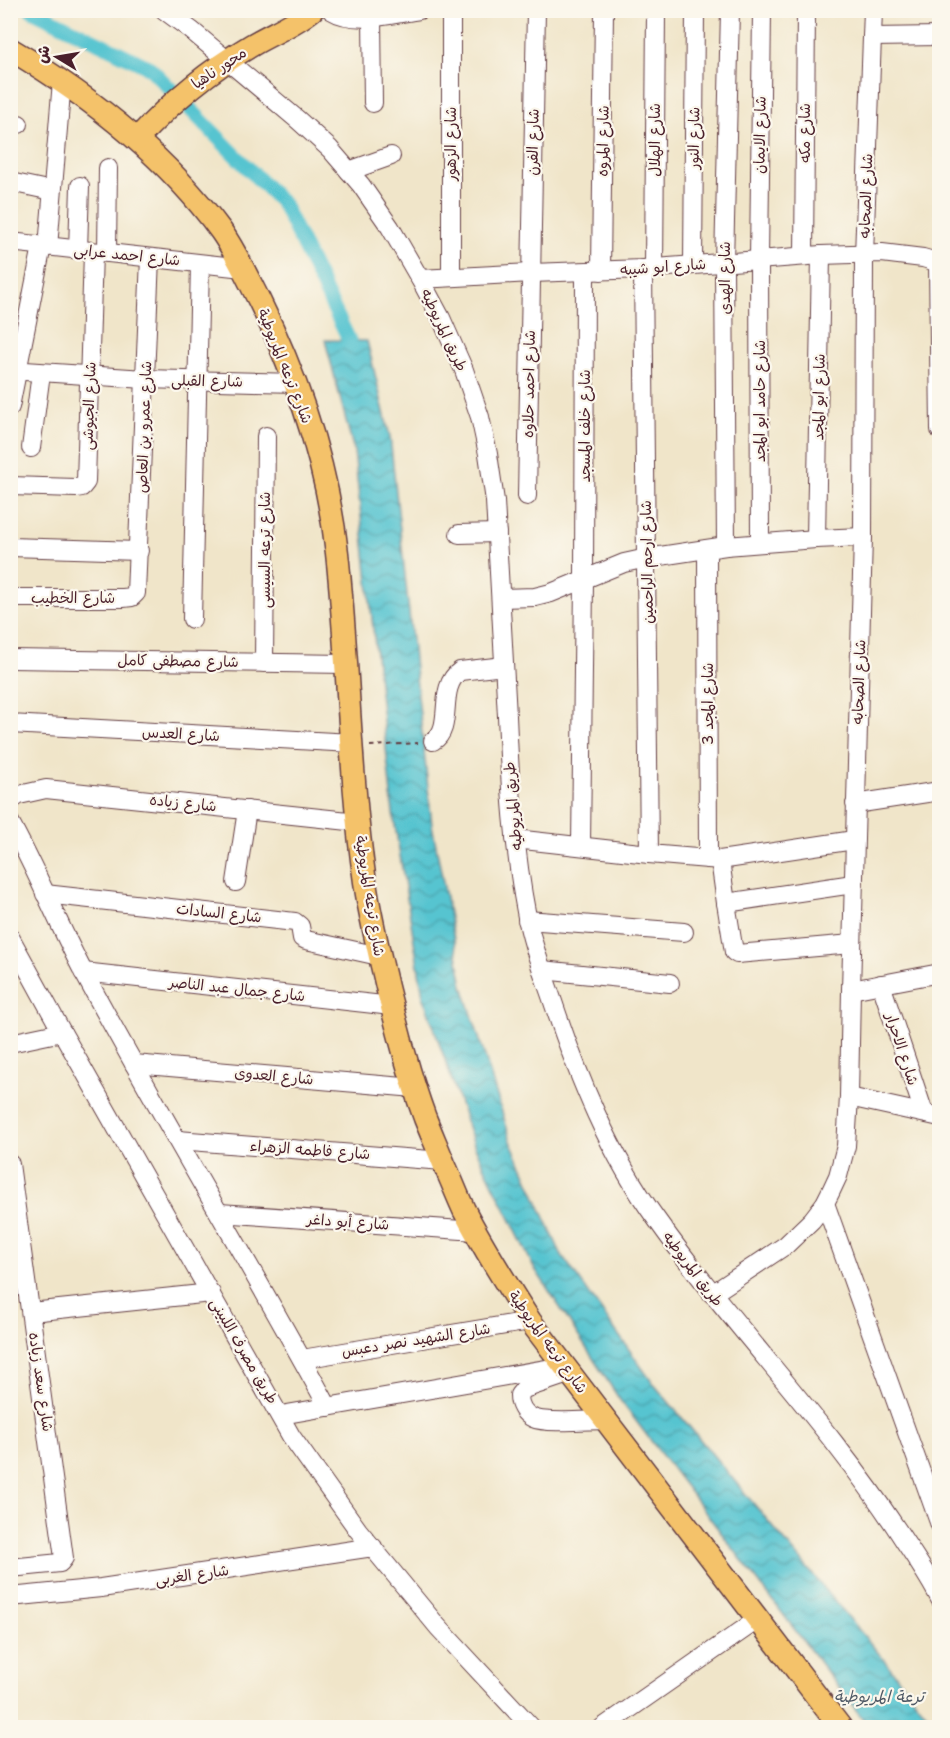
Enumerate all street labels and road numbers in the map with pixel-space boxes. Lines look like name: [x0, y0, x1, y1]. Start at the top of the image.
street label: محور ناهيا: [188, 42, 250, 94]
street label: شارع الايمان: [749, 96, 771, 174]
street label: شارع الهلال: [645, 103, 665, 177]
street label: شارع مكه: [795, 103, 815, 163]
street label: شارع المروه: [592, 105, 614, 177]
street label: شارع الزهور: [441, 107, 461, 182]
street label: شارع النور: [683, 107, 705, 170]
street label: شارع الفرن: [522, 108, 544, 176]
street label: شارع الصحابه: [855, 153, 877, 239]
street label: شارع احمد عرابى: [73, 239, 181, 271]
street label: شارع الهدى: [715, 241, 735, 315]
street label: شارع ابو شيبه: [619, 254, 707, 280]
street label: طريق المريوطيه: [416, 285, 472, 375]
street label: شارع ترعه المريوطية: [253, 306, 317, 426]
street label: شارع احمد حلاوه: [518, 330, 540, 438]
street label: شارع حامد ابو المجد: [750, 340, 770, 462]
street label: شارع ابو المجد: [808, 353, 830, 441]
street label: شارع الجيوشى: [77, 361, 101, 451]
street label: شارع عمرو بن العاص: [132, 361, 156, 493]
street label: شارع خلف المسجد: [575, 369, 595, 483]
street label: شارع القبلى: [171, 370, 243, 392]
street label: شارع ترعه السيسى: [255, 492, 275, 608]
street label: شارع ارحم الراحمين: [636, 500, 660, 624]
street label: شارع الخطيب: [31, 588, 115, 608]
street label: شارع الصحابه: [848, 639, 870, 725]
street label: شارع مصطفى كامل: [117, 650, 239, 672]
street label: شارع المجد 3: [698, 663, 718, 745]
street label: شارع العدس: [142, 722, 220, 746]
street label: طريق المريوطيه: [499, 761, 527, 851]
street label: شارع زياده: [148, 790, 218, 816]
street label: شارع ترعه المريوطية: [351, 834, 389, 958]
street label: شارع السادات: [175, 899, 263, 927]
street label: شارع جمال عبد الناصر: [167, 972, 306, 1006]
street label: شارع الاحرار: [881, 1009, 923, 1088]
street label: شارع العدوى: [234, 1063, 314, 1089]
street label: شارع فاطمه الزهراء: [249, 1136, 371, 1164]
street label: شارع أبو داغر: [305, 1209, 390, 1235]
street label: طريق المريوطيه: [658, 1227, 728, 1311]
street label: شارع ترعه المريوطية: [504, 1287, 592, 1397]
street label: طريق مصرف اللبينى: [205, 1294, 283, 1408]
street label: شارع الشهيد نصر دعبس: [340, 1318, 492, 1362]
street label: شارع سعد زياده: [24, 1331, 58, 1433]
street label: شارع الغربى: [154, 1560, 230, 1590]

